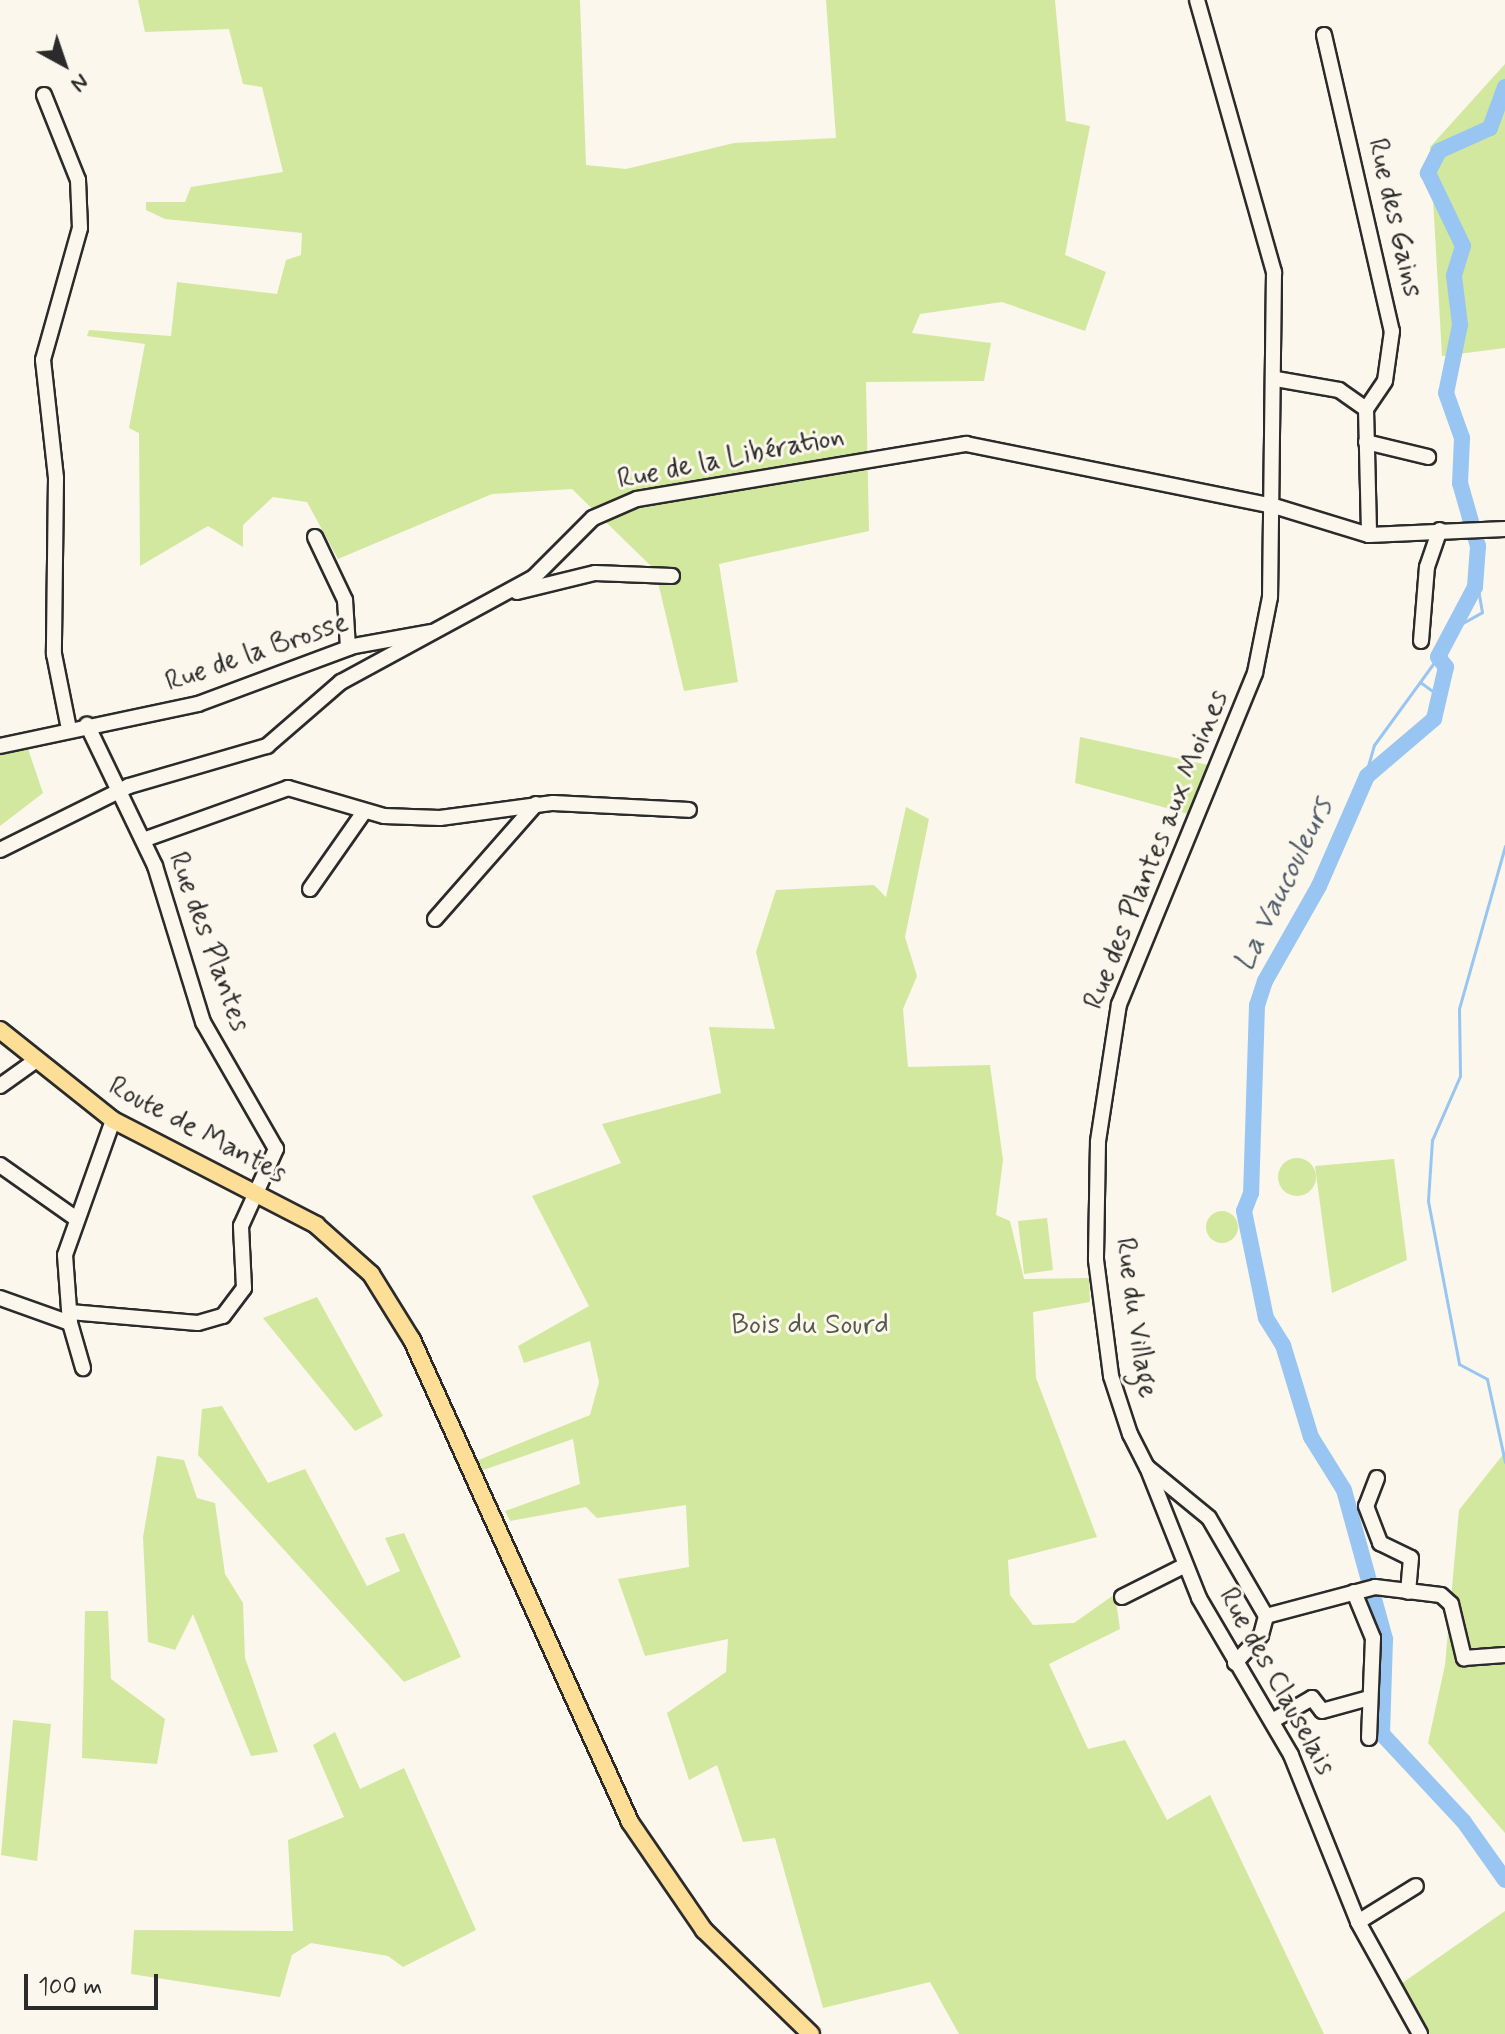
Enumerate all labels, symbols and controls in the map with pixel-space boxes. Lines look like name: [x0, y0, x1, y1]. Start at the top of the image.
north arrow: [24, 24, 104, 104]
text: N: [65, 67, 94, 98]
street label: Rue des Gains: [1360, 136, 1428, 300]
street label: Rue de la Libération: [613, 420, 849, 498]
street label: Rue de la Brosse: [161, 606, 353, 700]
street label: Rue des Plantes aux Moines: [1079, 688, 1235, 1012]
water label: La Vaucouleurs: [1226, 792, 1342, 978]
street label: Rue des Plantes: [159, 844, 257, 1040]
street label: Route de Mantes: [103, 1070, 291, 1192]
street label: Rue du Village: [1107, 1237, 1163, 1399]
park label: Bois du Sourd: [734, 1309, 886, 1343]
street label: Rue des Clauselais: [1210, 1581, 1342, 1783]
scale bar: [28, 1958, 162, 2008]
text: 100 m: [38, 1972, 102, 2003]

